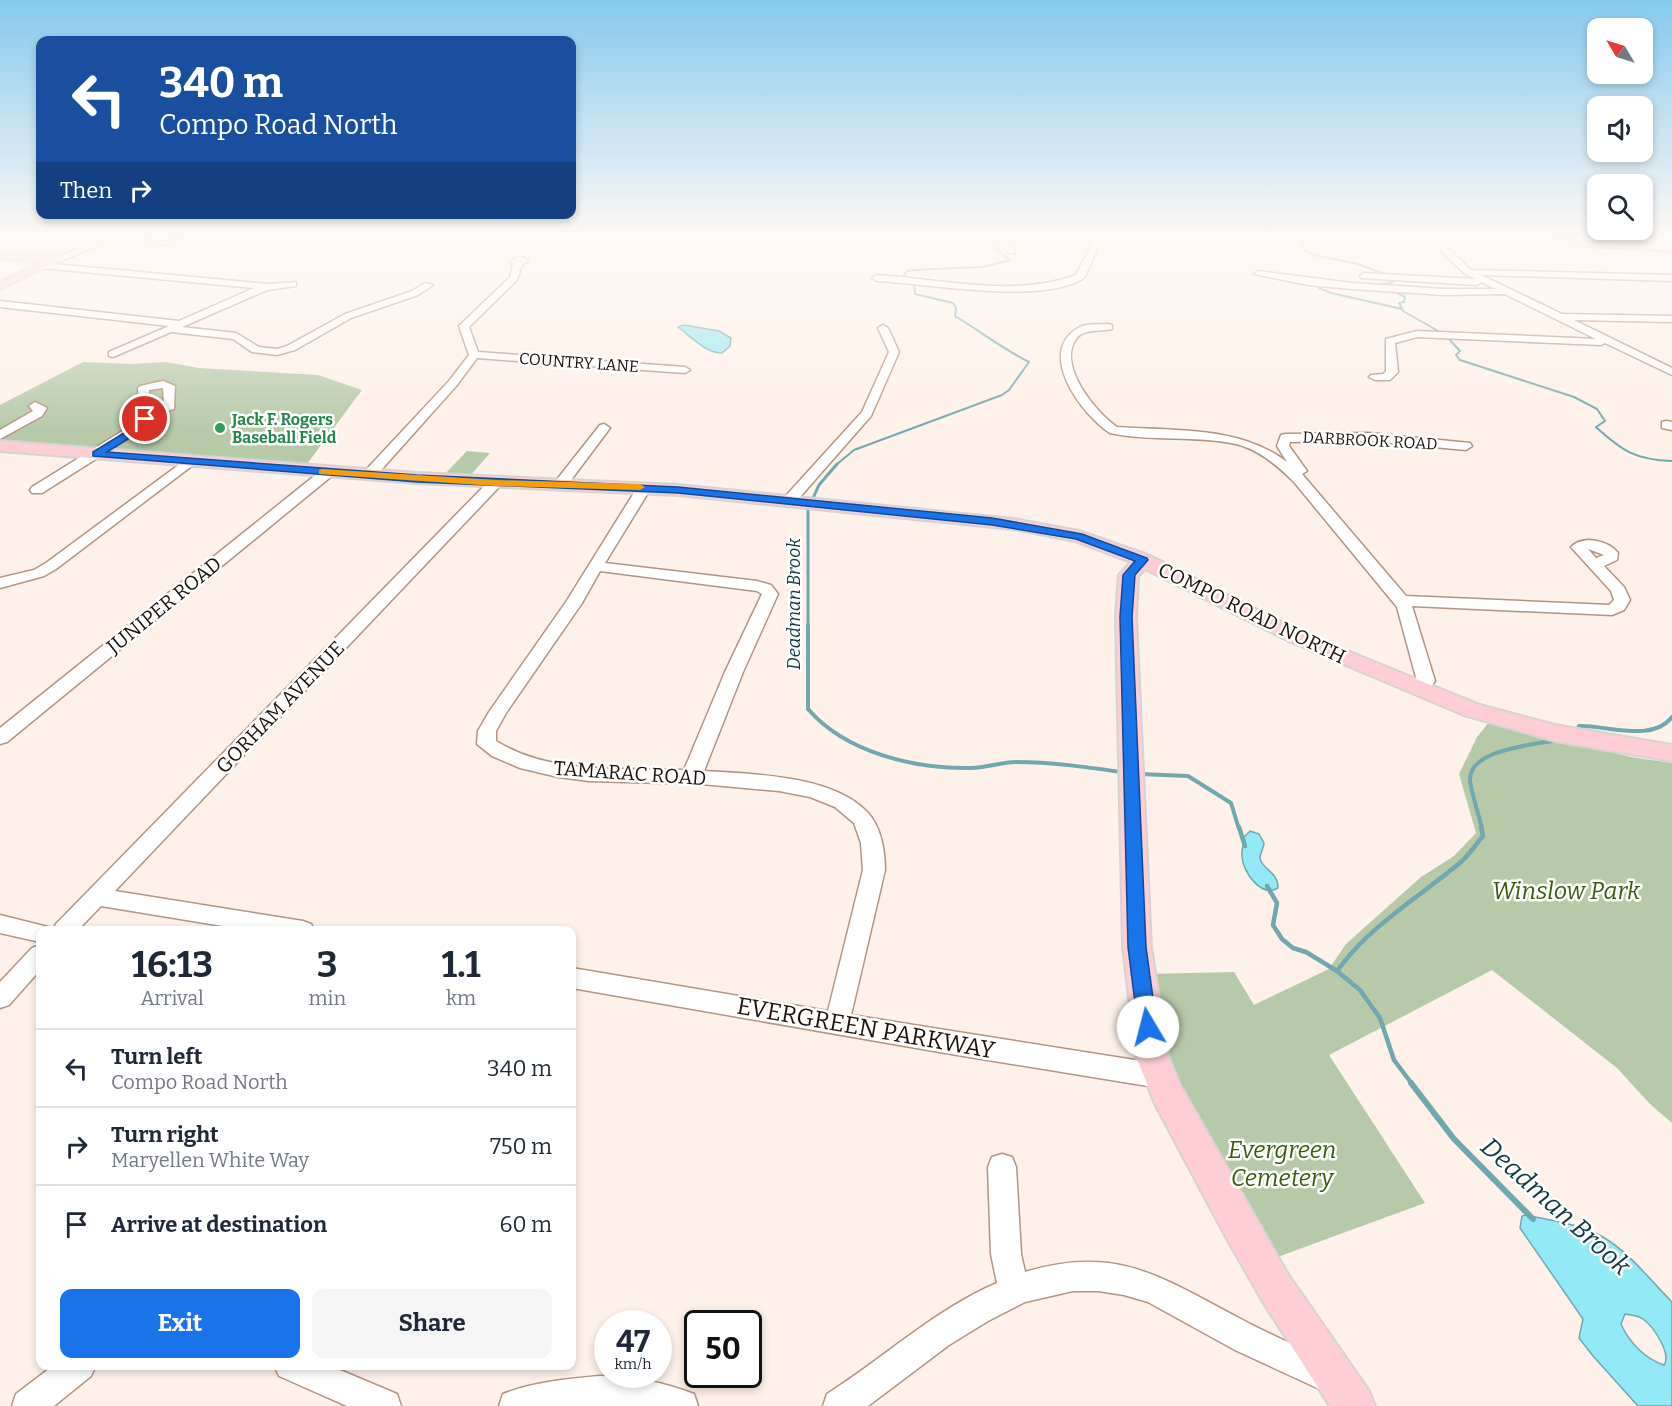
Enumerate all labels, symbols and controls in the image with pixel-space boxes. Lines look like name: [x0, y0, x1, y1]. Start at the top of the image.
north arrow: [1587, 18, 1653, 84]
map controls: [1587, 18, 1653, 240]
text: 340 m: [159, 58, 283, 108]
icon: left: [60, 60, 138, 138]
button: sound: [1587, 96, 1653, 162]
text: Compo Road North: [159, 109, 398, 141]
icon: right: [124, 174, 157, 207]
button: search: [1587, 174, 1653, 240]
text: Then: [60, 177, 112, 204]
street label: COUNTRY LANE: [518, 349, 640, 376]
pin: [119, 393, 170, 444]
icon: arrive: [128, 402, 161, 435]
place label: Jack F. Rogers Baseball Field: [231, 410, 337, 447]
marker: Jack F. Rogers Baseball Field: [213, 421, 227, 435]
street label: DARBROOK ROAD: [1302, 427, 1438, 454]
water label: Deadman Brook: [783, 538, 805, 670]
street label: JUNIPER ROAD: [101, 551, 226, 659]
street label: COMPO ROAD NORTH: [1154, 557, 1350, 669]
street label: GORHAM AVENUE: [211, 636, 349, 778]
street label: TAMARAC ROAD: [553, 756, 707, 790]
park label: Winslow Park: [1492, 877, 1641, 905]
text: 16:13: [131, 943, 213, 987]
text: 3: [317, 943, 338, 987]
text: 1.1: [442, 943, 481, 987]
text: Arrival: [141, 986, 204, 1010]
text: min: [308, 986, 346, 1010]
text: km: [446, 986, 476, 1010]
street label: EVERGREEN PARKWAY: [735, 991, 998, 1065]
position arrow: [1116, 995, 1180, 1059]
text: Turn left: [111, 1043, 203, 1070]
icon: left: [60, 1052, 93, 1085]
text: 340 m: [487, 1055, 552, 1082]
text: Compo Road North: [111, 1070, 288, 1094]
text: Turn right: [111, 1121, 219, 1148]
icon: right: [60, 1130, 93, 1163]
water label: Deadman Brook: [1474, 1131, 1638, 1282]
text: 750 m: [490, 1133, 552, 1160]
park label: Evergreen Cemetery: [1228, 1136, 1336, 1192]
text: Maryellen White Way: [111, 1148, 309, 1172]
icon: arrive: [60, 1208, 93, 1241]
text: Arrive at destination: [111, 1211, 327, 1238]
text: 60 m: [500, 1211, 552, 1238]
button: Exit: [60, 1289, 300, 1358]
button: Share: [312, 1289, 552, 1358]
speed limit sign: 50: [684, 1310, 762, 1388]
text: 47: [616, 1324, 650, 1360]
text: km/h: [614, 1355, 652, 1373]

